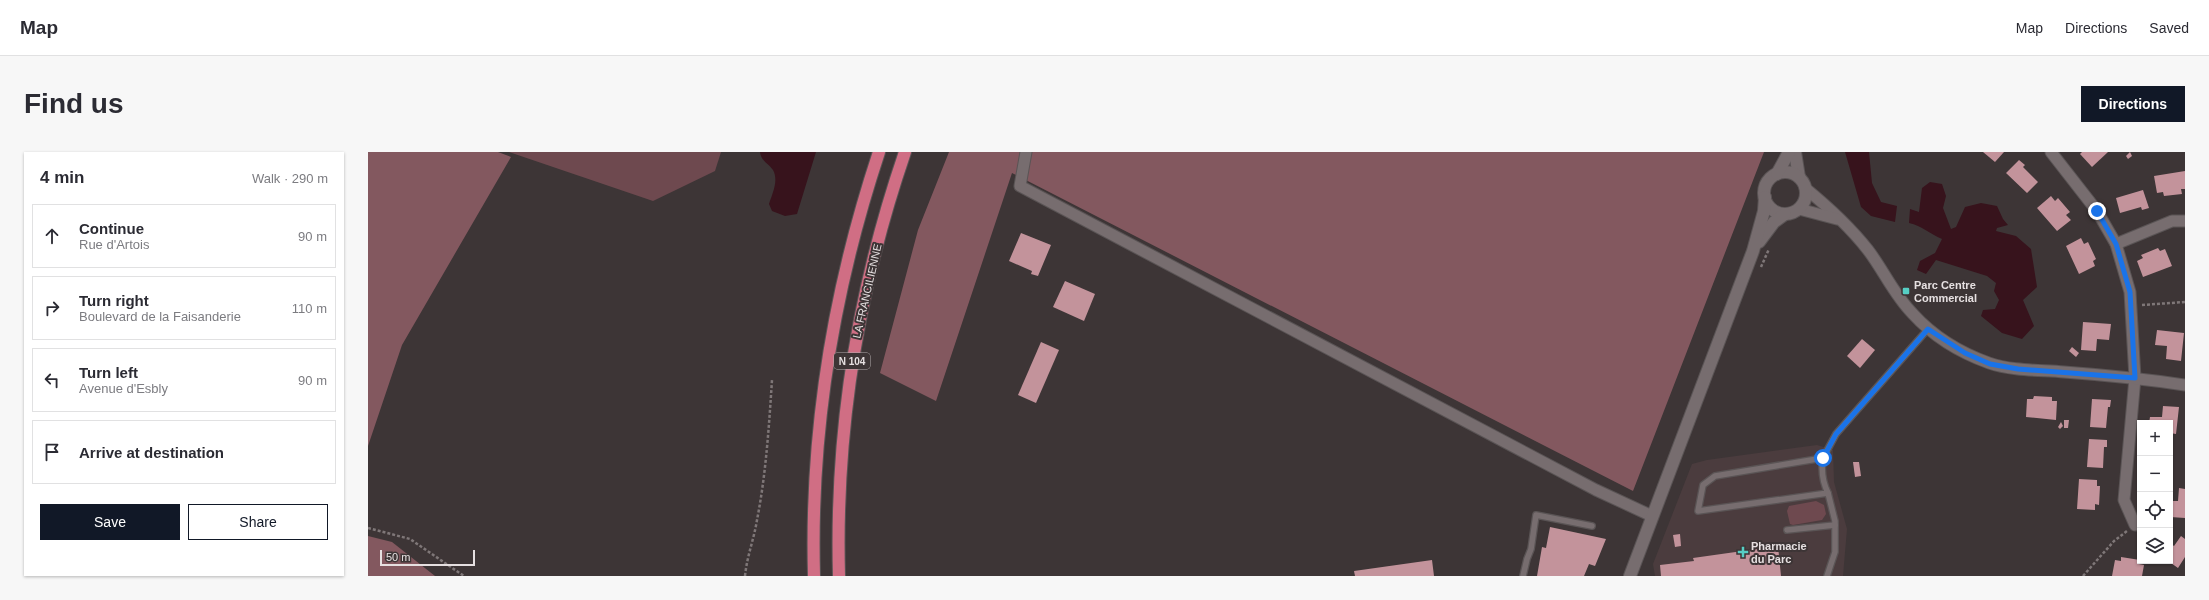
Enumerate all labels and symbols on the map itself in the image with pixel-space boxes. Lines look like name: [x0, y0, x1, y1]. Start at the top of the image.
route end: [2088, 202, 2106, 220]
street label: LA FRANCILIENNE: [850, 243, 884, 339]
place label: Parc Centre Commercial: [1914, 279, 1977, 304]
marker: Parc Centre Commercial: [1901, 286, 1911, 296]
road number: N 104: [834, 353, 870, 369]
route start: [1814, 449, 1832, 467]
place label: Pharmacie du Parc: [1751, 540, 1807, 565]
marker: Pharmacie du Parc: [1738, 547, 1748, 557]
scale bar: [380, 548, 475, 567]

